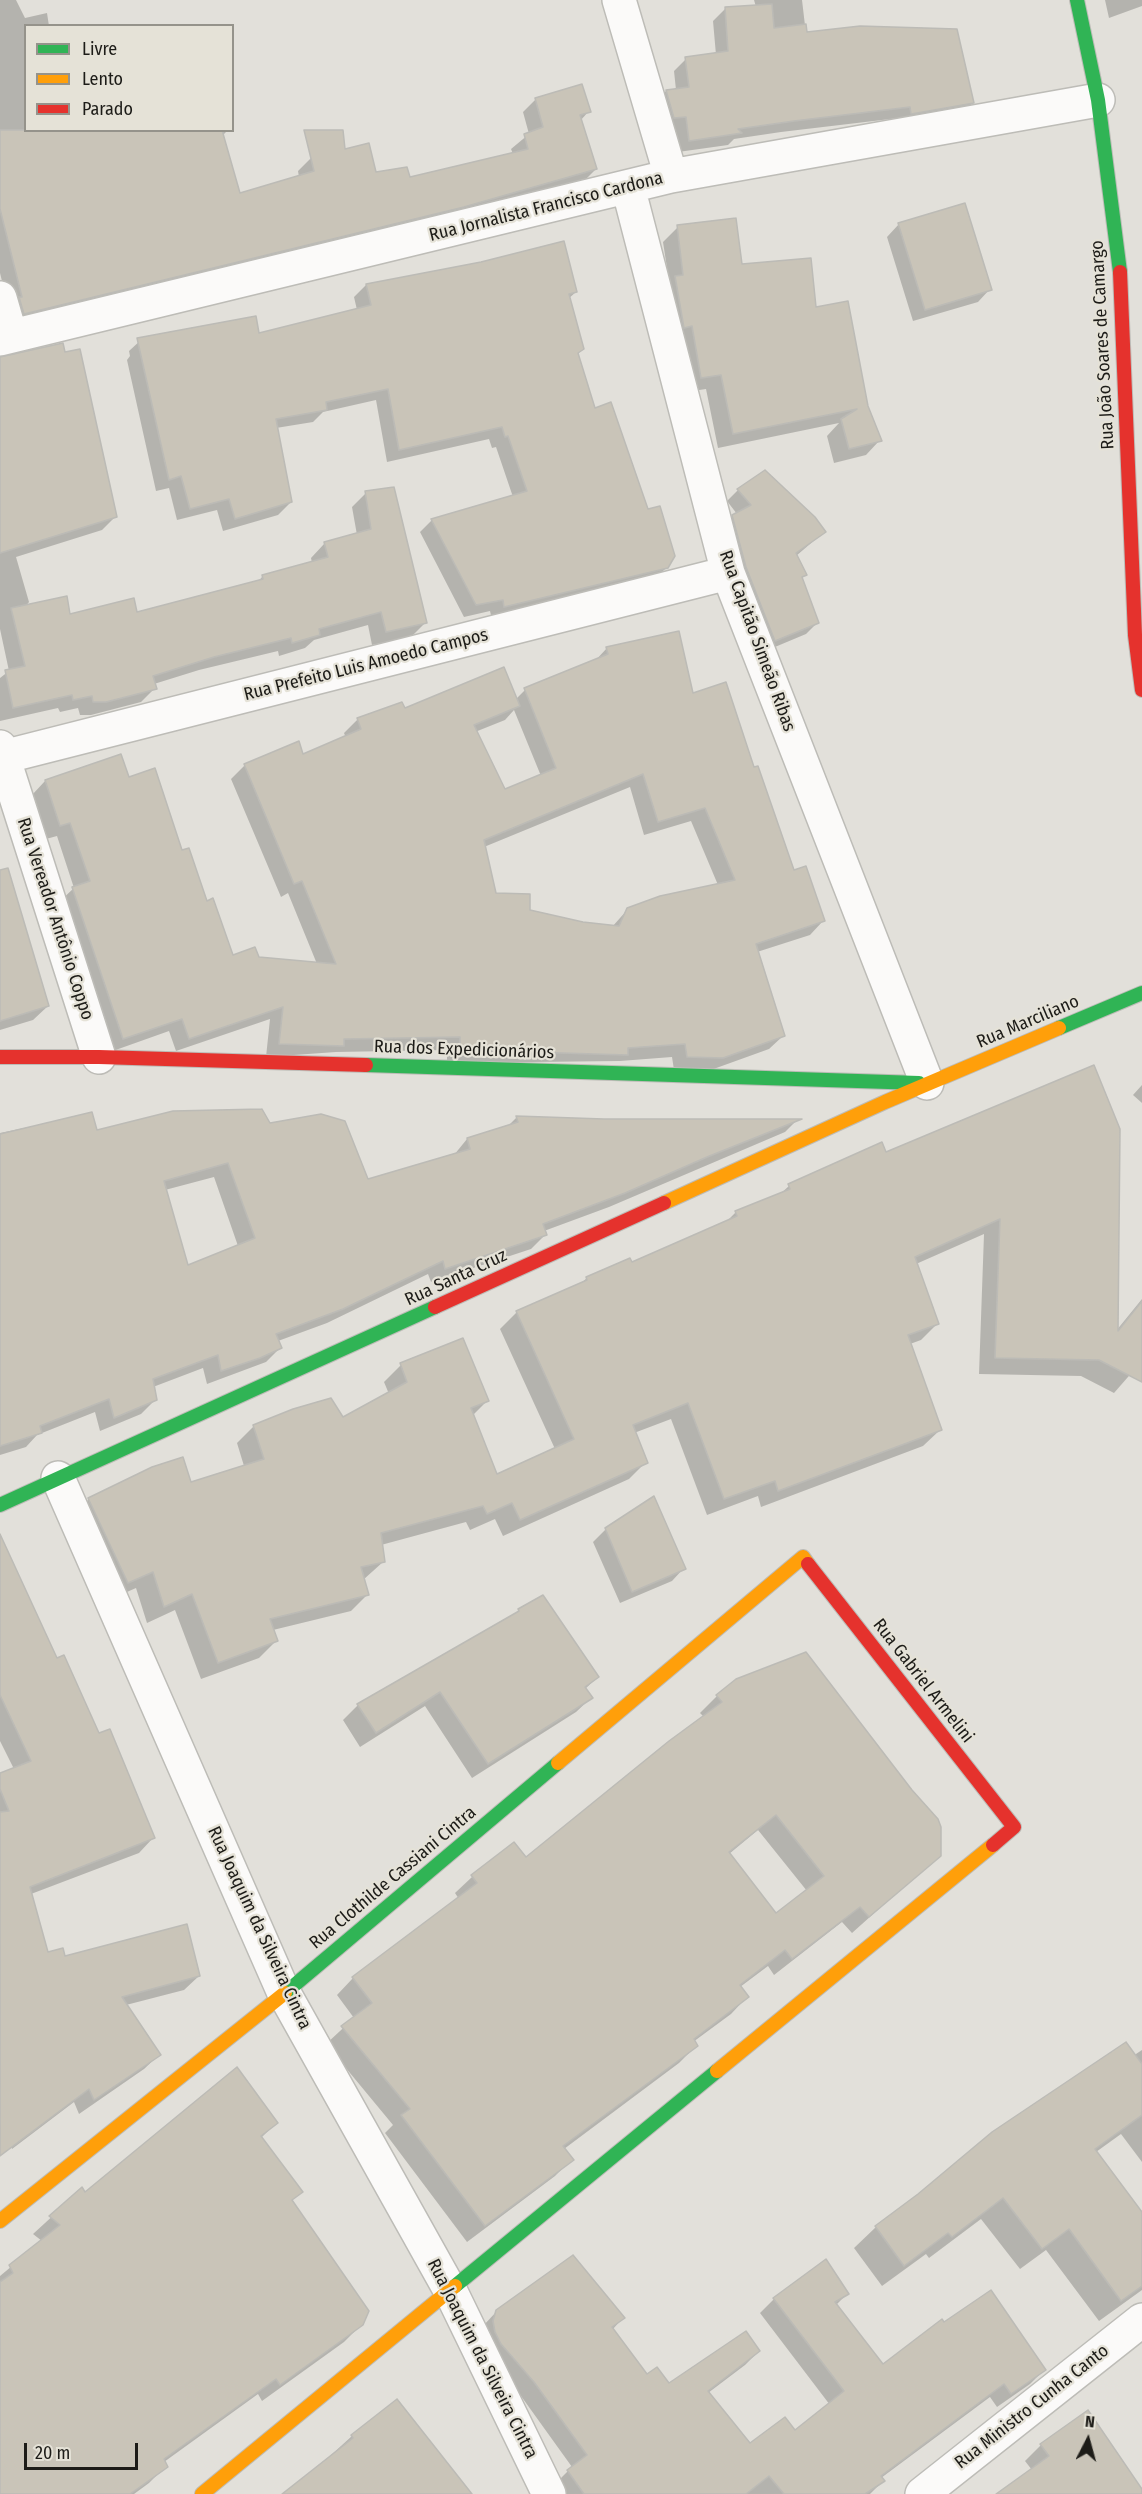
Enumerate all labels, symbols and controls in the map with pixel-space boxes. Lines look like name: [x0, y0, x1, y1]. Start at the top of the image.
legend: [24, 24, 234, 132]
text: Livre: [82, 38, 117, 60]
text: Lento: [82, 68, 123, 90]
text: Parado: [82, 98, 133, 120]
street label: Rua Jornalista Francisco Cardona: [427, 167, 665, 247]
street label: Rua João Soares de Camargo: [1087, 240, 1119, 450]
street label: Rua Capitão Simeão Ribas: [714, 547, 800, 735]
street label: Rua Prefeito Luis Amoedo Campos: [242, 624, 490, 706]
street label: Rua Vereador Antônio Coppo: [12, 815, 98, 1023]
street label: Rua Marciliano: [974, 991, 1082, 1053]
street label: Rua dos Expedicionários: [374, 1036, 554, 1064]
street label: Rua Santa Cruz: [402, 1245, 510, 1311]
street label: Rua Gabriel Armelini: [868, 1615, 978, 1747]
street label: Rua Clothilde Cassiani Cintra: [305, 1802, 481, 1954]
street label: Rua Joaquim da Silveira Cintra: [202, 1823, 316, 2033]
street label: Rua Joaquim da Silveira Cintra: [422, 2255, 542, 2463]
street label: Rua Ministro Cunha Canto: [951, 2340, 1113, 2474]
north arrow: [1058, 2410, 1118, 2470]
text: N: [1084, 2412, 1096, 2432]
scale bar: [27, 2431, 141, 2469]
text: 20 m: [35, 2442, 70, 2464]

